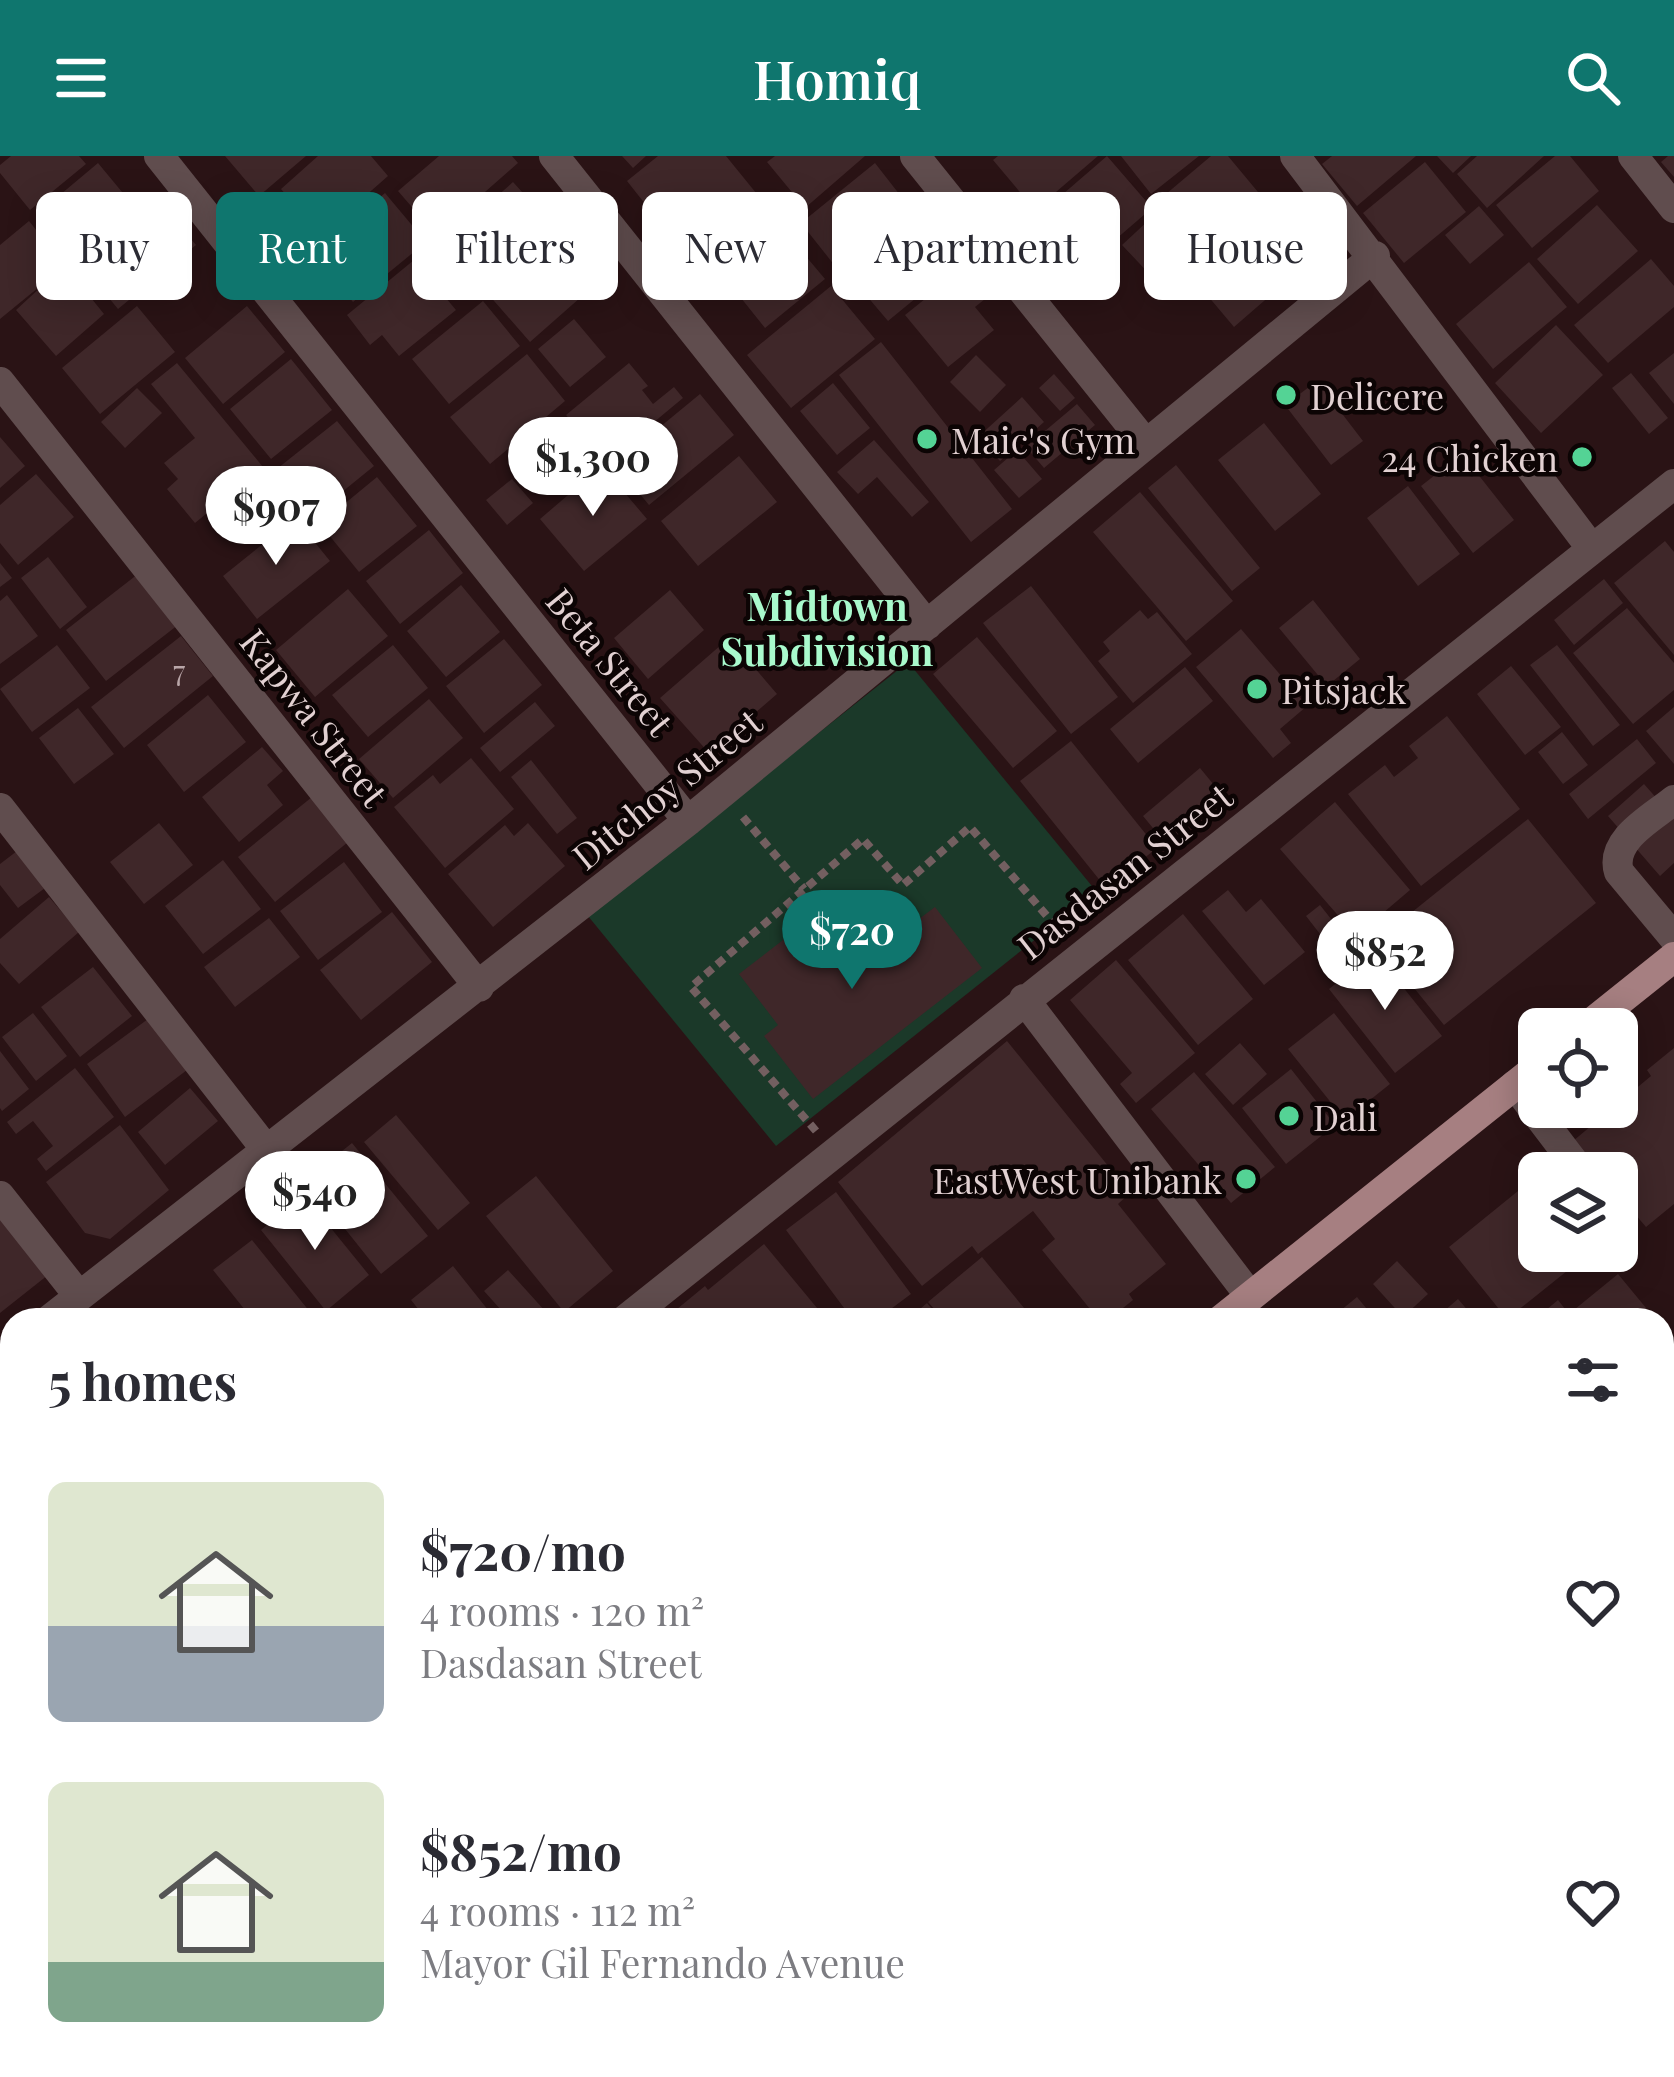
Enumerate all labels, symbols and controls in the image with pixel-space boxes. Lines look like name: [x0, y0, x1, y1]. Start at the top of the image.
text: Homiq: [753, 42, 921, 114]
icon: menu: [48, 45, 114, 111]
icon: search: [1560, 45, 1626, 111]
chip: Buy: [36, 192, 192, 300]
chip: Rent: [216, 192, 388, 300]
chip: Filters: [412, 192, 618, 300]
chip: New: [642, 192, 808, 300]
chip: Apartment: [832, 192, 1120, 300]
chip: House: [1144, 192, 1347, 300]
place label: Delicere: [1310, 371, 1444, 419]
marker: Delicere: [1273, 382, 1299, 408]
place label: Maic's Gym: [951, 415, 1135, 463]
pin: $1,300: [495, 417, 691, 519]
marker: Maic's Gym: [914, 426, 940, 452]
text: $1,300: [535, 430, 651, 482]
place label: 24 Chicken: [1382, 433, 1558, 481]
marker: 24 Chicken: [1569, 444, 1595, 470]
pin: $907: [205, 466, 347, 568]
text: $907: [233, 479, 319, 531]
street label: Beta Street: [537, 577, 686, 746]
district label: Midtown Subdivision: [720, 579, 934, 676]
street label: Kapwa Street: [231, 618, 400, 817]
house number: 7: [173, 650, 185, 690]
place label: Pitsjack: [1281, 665, 1406, 713]
marker: Pitsjack: [1244, 676, 1270, 702]
street label: Ditchoy Street: [561, 696, 772, 879]
street label: Dasdasan Street: [1007, 770, 1242, 969]
pin: $720: [781, 890, 923, 992]
text: $720: [809, 903, 895, 955]
pin: $852: [1314, 911, 1456, 1013]
text: $852: [1344, 924, 1426, 976]
map controls: [1518, 1008, 1638, 1272]
button: locate: [1518, 1008, 1638, 1128]
place label: Dali: [1313, 1092, 1378, 1140]
marker: Dali: [1276, 1103, 1302, 1129]
pin: $540: [244, 1151, 386, 1253]
button: layers: [1518, 1152, 1638, 1272]
place label: EastWest Unibank: [933, 1155, 1222, 1203]
text: $540: [272, 1164, 358, 1216]
marker: EastWest Unibank: [1233, 1166, 1259, 1192]
text: 5 homes: [48, 1346, 237, 1414]
icon: filters: [1560, 1347, 1626, 1413]
text: $720/mo: [420, 1516, 626, 1584]
icon: home: [144, 1530, 288, 1674]
icon: heart: [1560, 1569, 1626, 1635]
text: 4 rooms · 120 m²: [420, 1584, 704, 1636]
text: Dasdasan Street: [420, 1636, 702, 1688]
text: $852/mo: [420, 1816, 622, 1884]
icon: home: [144, 1830, 288, 1974]
icon: heart: [1560, 1869, 1626, 1935]
text: 4 rooms · 112 m²: [420, 1884, 695, 1936]
text: Mayor Gil Fernando Avenue: [420, 1936, 905, 1988]

